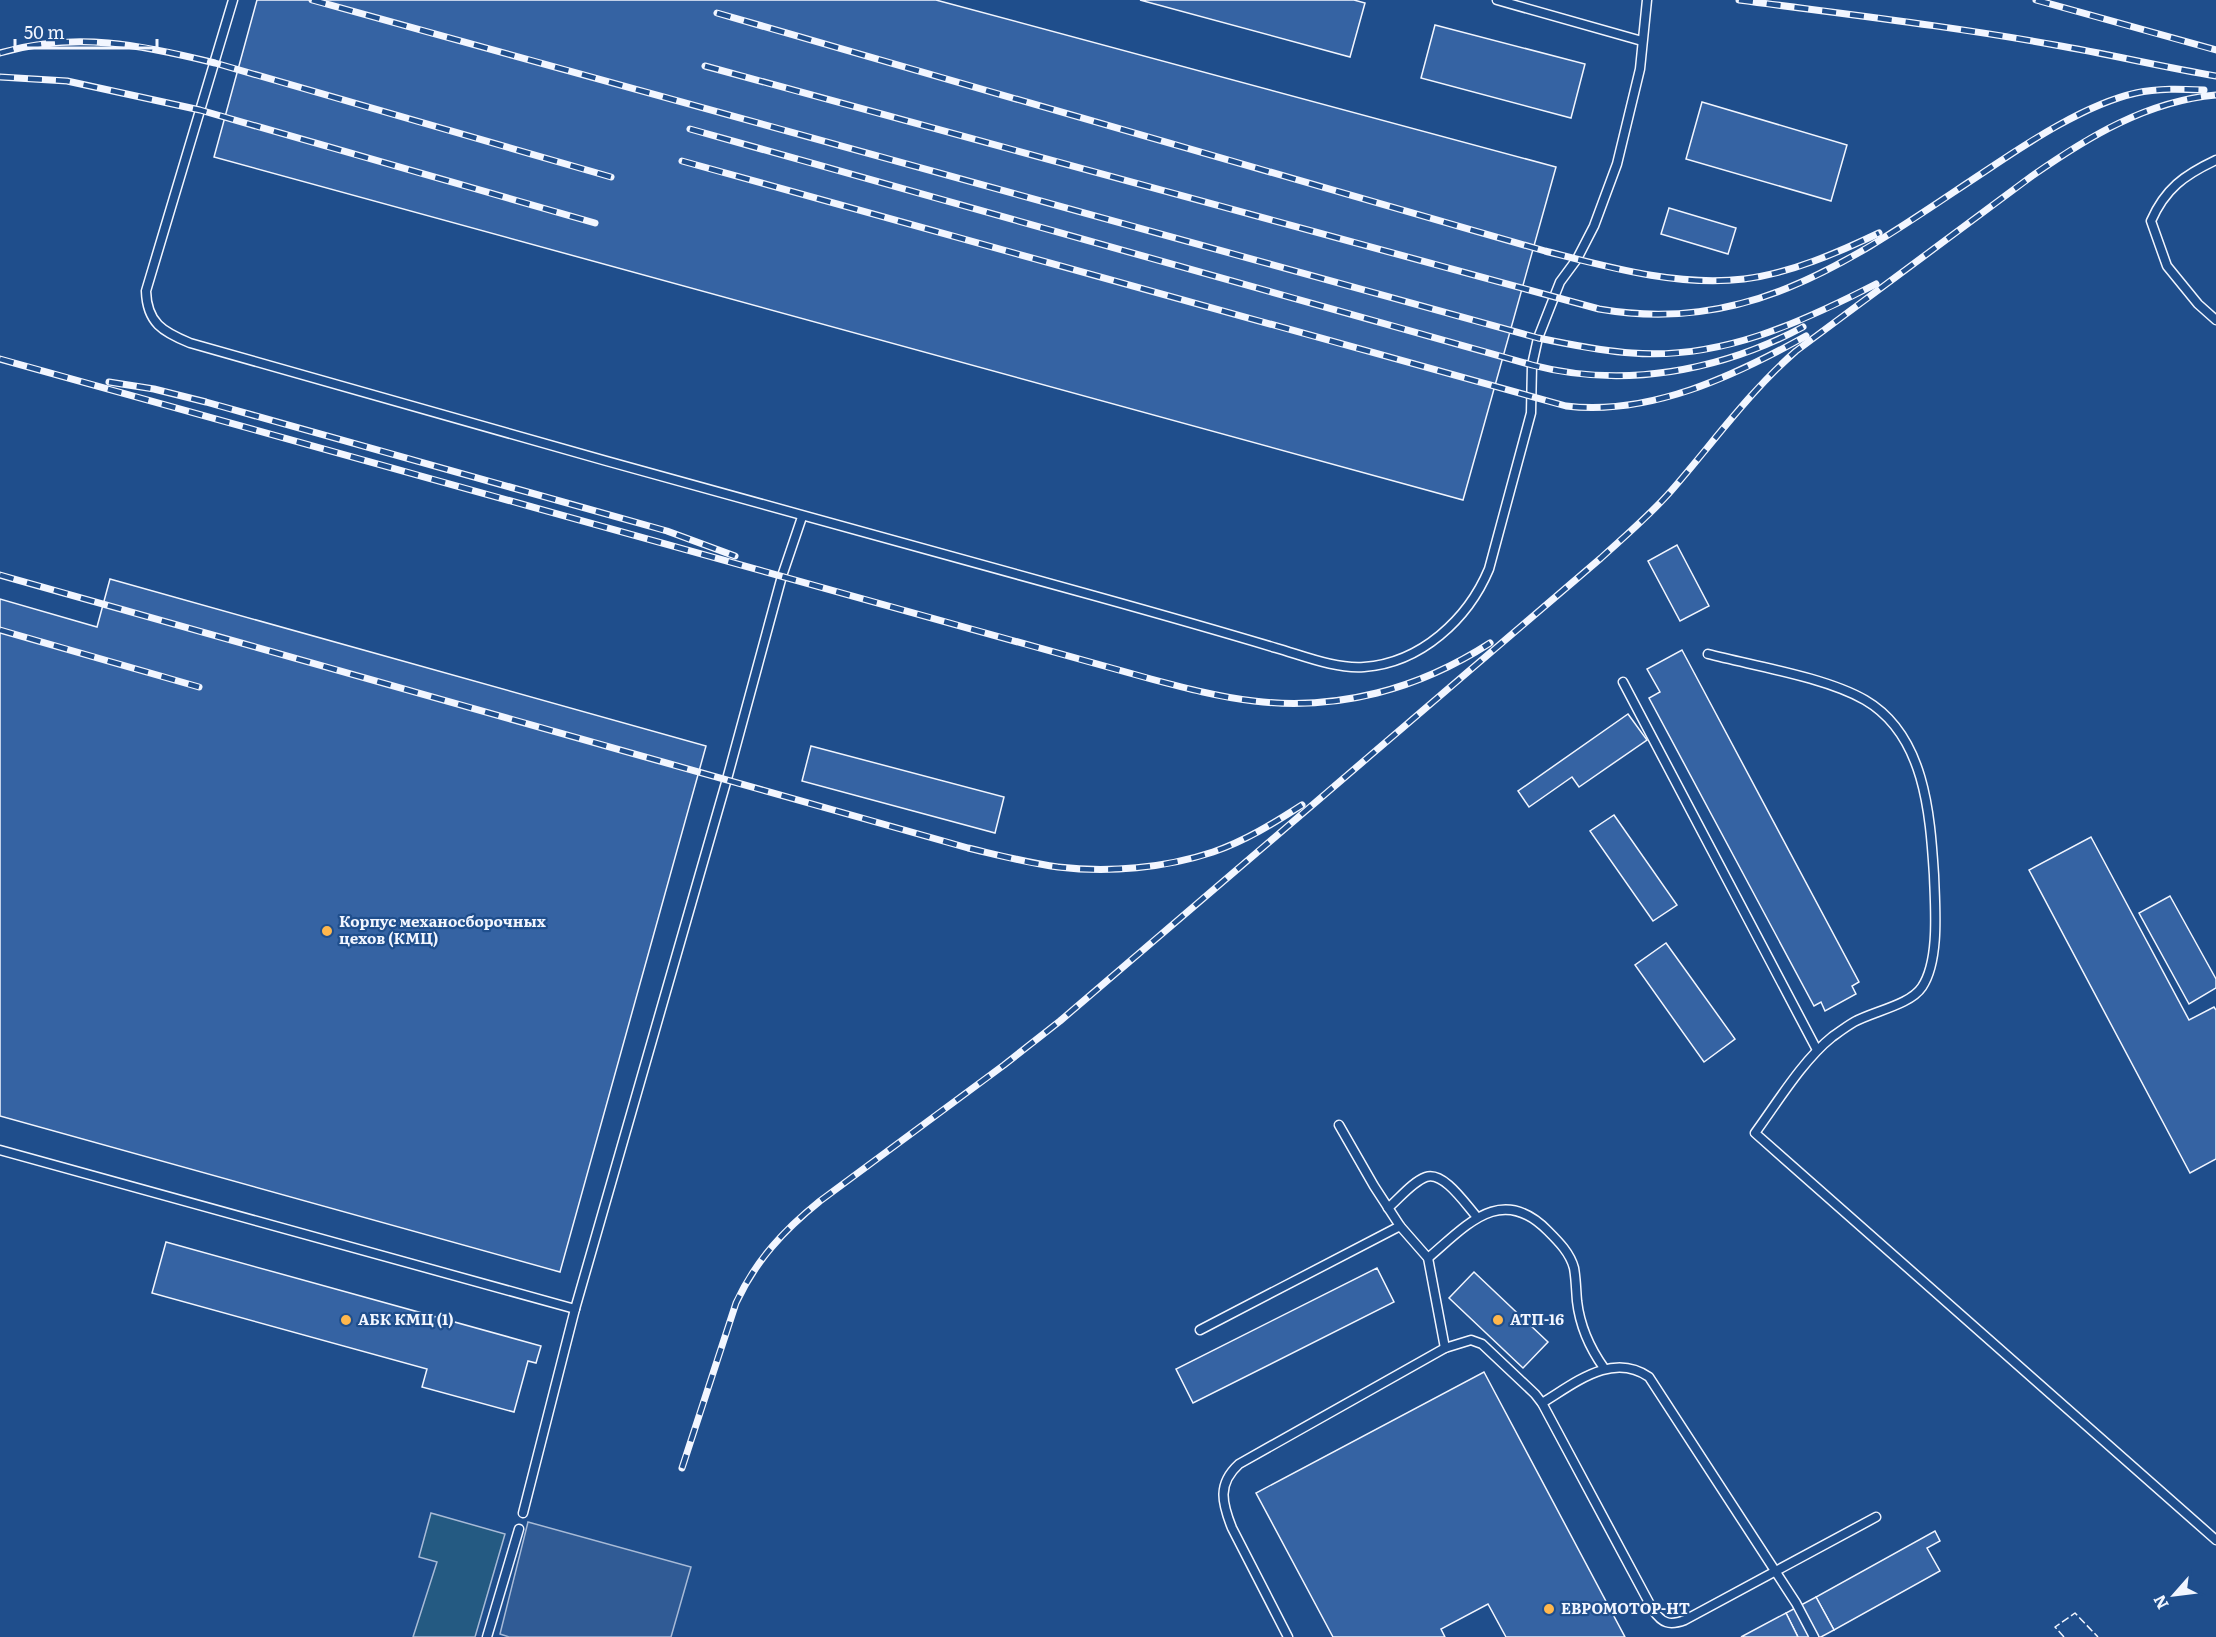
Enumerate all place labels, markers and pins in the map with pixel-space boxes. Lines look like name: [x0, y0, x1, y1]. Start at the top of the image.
place label: Корпус механосборочных цехов (КМЦ): [339, 909, 546, 949]
marker: Корпус механосборочных цехов (КМЦ): [320, 924, 334, 938]
place label: АБК КМЦ (1): [358, 1307, 454, 1330]
place label: АТП-16: [1510, 1307, 1564, 1330]
marker: АБК КМЦ (1): [339, 1313, 353, 1327]
marker: АТП-16: [1491, 1313, 1505, 1327]
place label: ЕВРОМОТОР-НТ: [1561, 1596, 1690, 1619]
marker: ЕВРОМОТОР-НТ: [1542, 1602, 1556, 1616]

